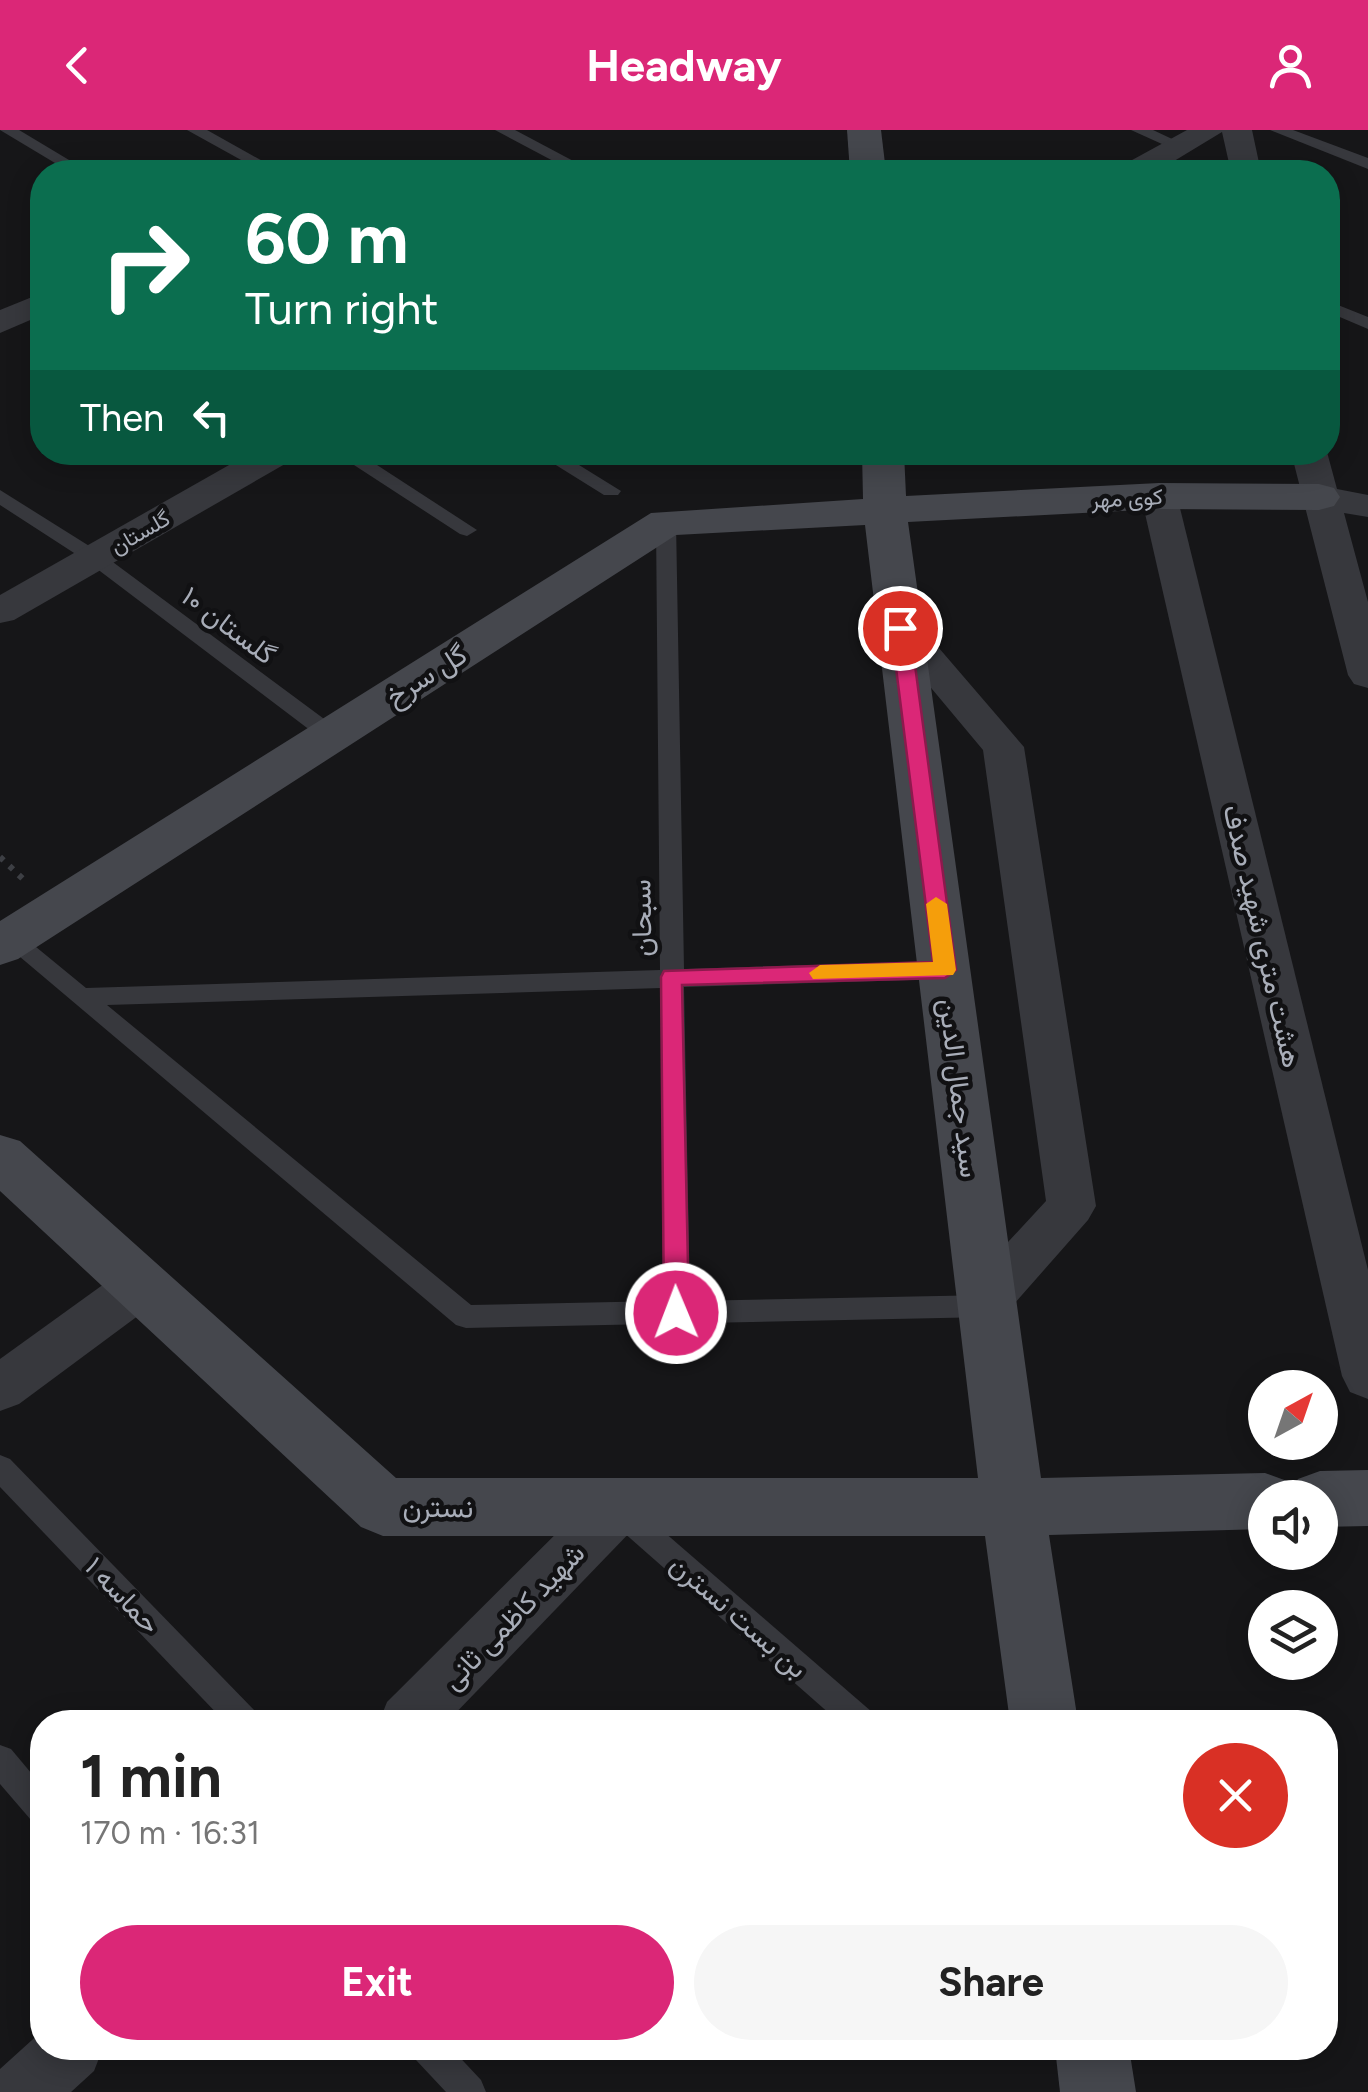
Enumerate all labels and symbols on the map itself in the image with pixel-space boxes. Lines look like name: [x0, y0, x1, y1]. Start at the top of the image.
street label: کوی مهر: [1090, 483, 1164, 514]
street label: گلستان: [106, 505, 175, 560]
street label: گلستان ۱۰: [175, 579, 283, 671]
pin: [858, 586, 943, 671]
street label: گل سرخ: [379, 637, 474, 715]
street label: هشت متری شهید صدف: [1215, 801, 1310, 1071]
street label: سبحان: [623, 879, 659, 957]
street label: سید جمال الدین: [932, 996, 988, 1180]
position arrow: [624, 1261, 728, 1365]
north arrow: [1248, 1370, 1338, 1460]
street label: نسترن: [402, 1489, 474, 1526]
street label: شهید کاظمی ثانی: [435, 1536, 592, 1697]
street label: بن بست نسترن: [663, 1547, 815, 1686]
street label: حماسه ۱: [78, 1549, 168, 1641]

